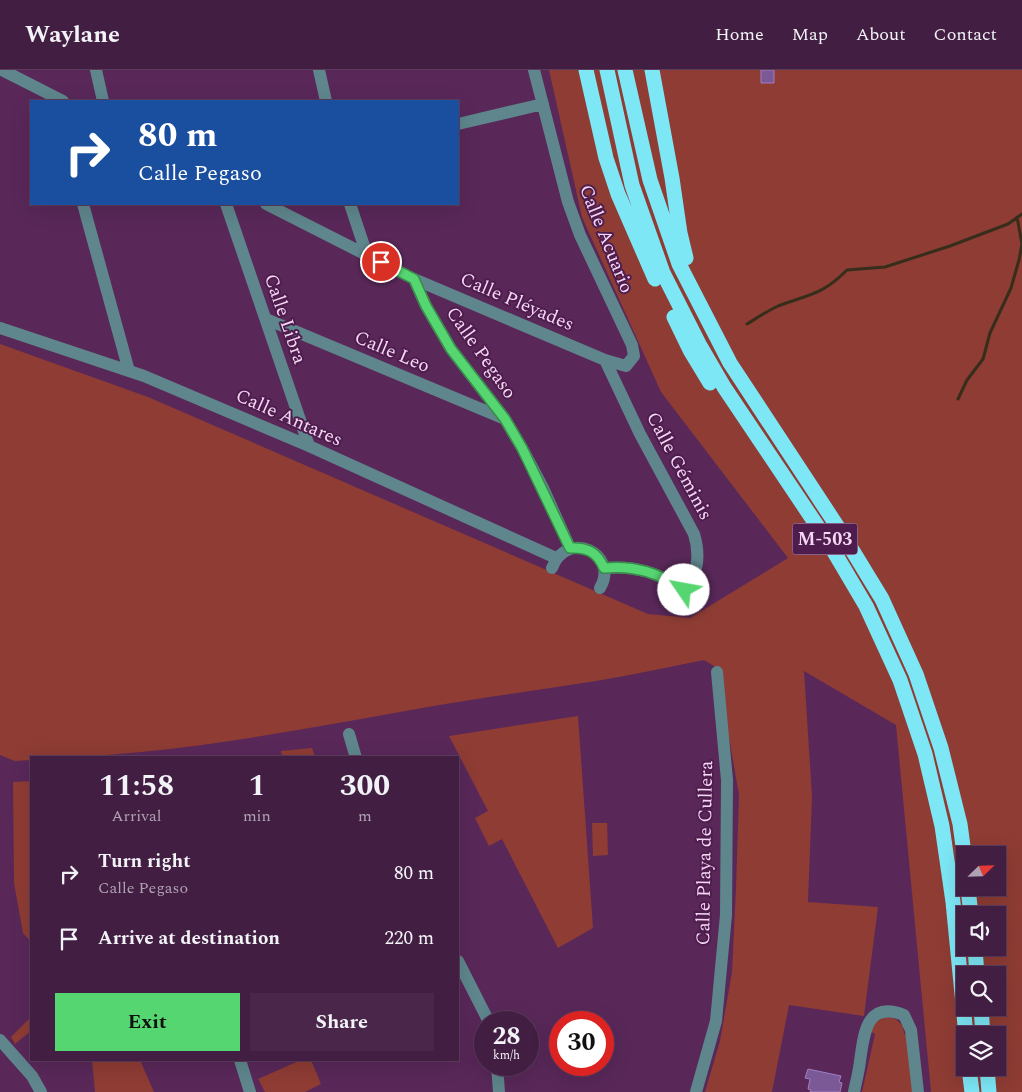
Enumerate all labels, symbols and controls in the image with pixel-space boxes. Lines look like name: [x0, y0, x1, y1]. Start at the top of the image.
text: Waylane: [25, 17, 120, 53]
text: Home: [715, 21, 764, 48]
text: Map: [792, 21, 828, 48]
text: About: [856, 21, 906, 48]
text: Contact: [934, 21, 997, 48]
text: 80 m: [138, 109, 218, 162]
icon: right: [55, 120, 120, 185]
text: Calle Pegaso: [138, 157, 262, 190]
street label: Calle Acuario: [571, 180, 641, 298]
pin: [360, 241, 402, 283]
icon: arrive: [367, 248, 395, 276]
street label: Calle Pléyades: [455, 265, 579, 339]
street label: Calle Libra: [256, 270, 314, 369]
street label: Calle Pegaso: [438, 301, 524, 405]
street label: Calle Leo: [350, 323, 434, 381]
street label: Calle Antares: [231, 381, 347, 455]
street label: Calle Géminis: [638, 407, 720, 525]
road number: M-503: [792, 524, 858, 554]
position arrow: [657, 563, 709, 615]
street label: Calle Playa de Cullera: [689, 760, 721, 946]
text: 11:58: [99, 763, 174, 809]
text: 1: [248, 763, 265, 809]
text: 300: [340, 763, 390, 809]
text: Arrival: [112, 804, 161, 828]
text: min: [243, 804, 271, 828]
text: m: [358, 804, 372, 828]
north arrow: [956, 846, 1006, 896]
map controls: [956, 846, 1006, 1076]
text: Turn right: [98, 847, 191, 876]
text: 80 m: [394, 859, 434, 888]
icon: right: [55, 860, 83, 888]
text: Calle Pegaso: [98, 876, 188, 900]
button: sound: [956, 906, 1006, 956]
text: Arrive at destination: [98, 924, 280, 953]
text: 220 m: [384, 924, 434, 953]
icon: arrive: [55, 925, 83, 953]
button: search: [956, 966, 1006, 1016]
button: Exit: [55, 993, 240, 1051]
button: Share: [250, 993, 434, 1051]
speed limit sign: 30: [549, 1011, 614, 1076]
text: 28: [492, 1018, 521, 1056]
button: layers: [956, 1026, 1006, 1076]
text: km/h: [493, 1046, 520, 1065]

